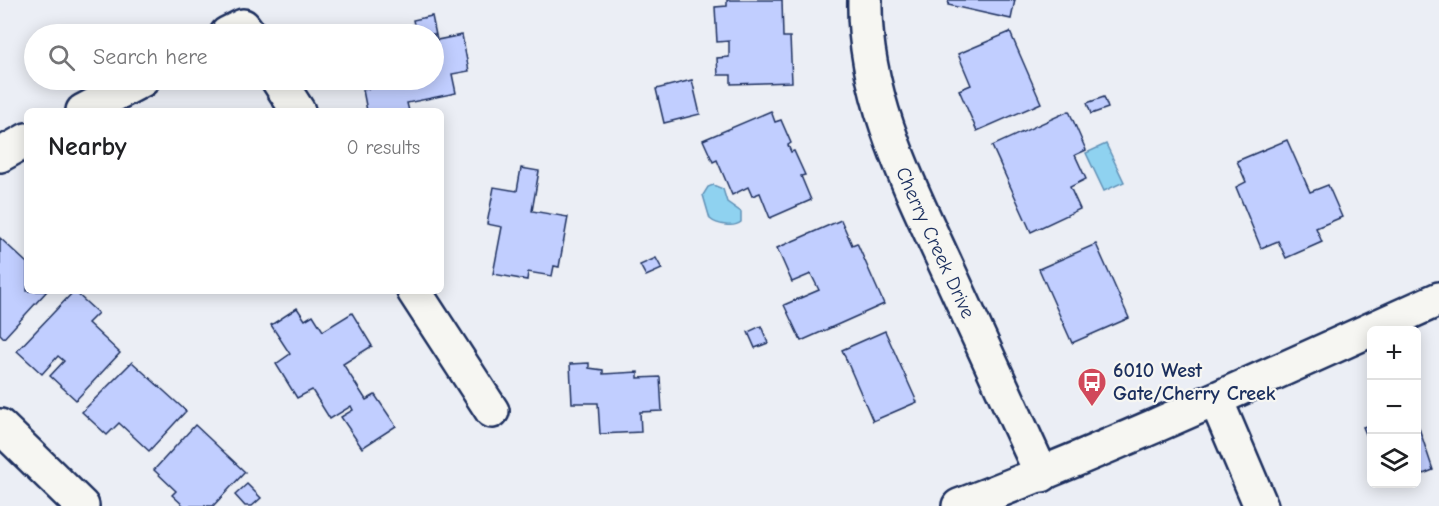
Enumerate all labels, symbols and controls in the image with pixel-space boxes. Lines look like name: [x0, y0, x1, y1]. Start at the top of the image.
search box: [24, 24, 444, 90]
icon: search: [45, 41, 78, 74]
text: Search here: [93, 44, 208, 70]
text: Nearby: [48, 132, 127, 162]
text: 0 results: [347, 136, 420, 159]
street label: Cherry Creek Drive: [891, 164, 980, 322]
map controls: [1367, 326, 1421, 488]
button: +: [1367, 326, 1421, 380]
place label: 6010 West Gate/Cherry Creek: [1113, 359, 1276, 405]
bus stop icon: 6010 West Gate/Cherry Creek: [1076, 366, 1108, 408]
button: −: [1367, 380, 1421, 434]
button: layers: [1367, 434, 1421, 488]

